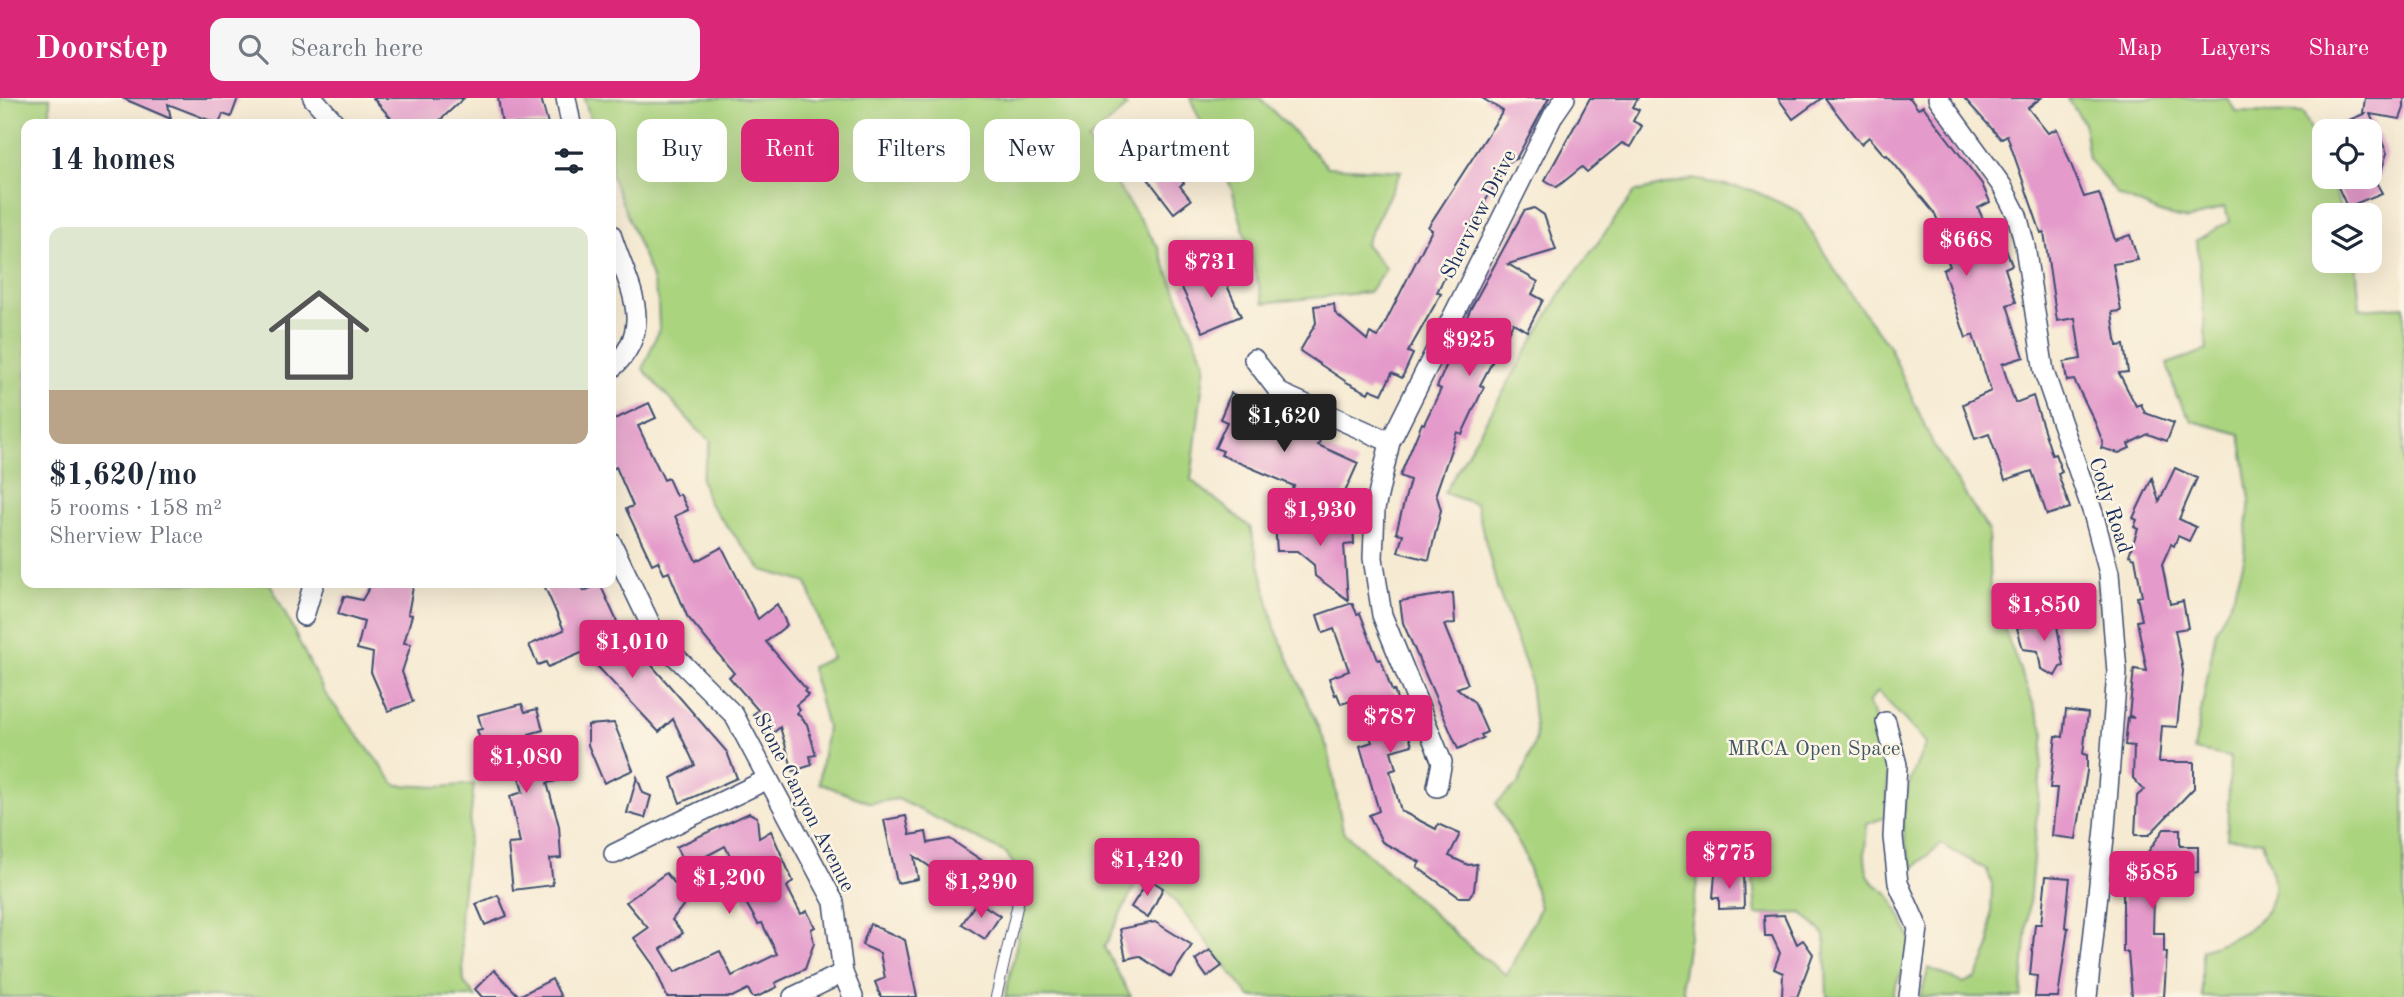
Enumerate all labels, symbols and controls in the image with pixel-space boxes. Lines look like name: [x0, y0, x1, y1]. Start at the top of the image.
search box: [210, 18, 700, 81]
icon: search: [234, 30, 272, 68]
text: Doorstep: [35, 33, 168, 66]
text: Search here: [290, 36, 423, 62]
text: Map: [2118, 37, 2162, 61]
text: Layers: [2200, 37, 2270, 61]
text: Share: [2308, 37, 2369, 61]
chip: Buy: [637, 119, 727, 182]
chip: Rent: [741, 119, 839, 182]
chip: Filters: [853, 119, 970, 182]
chip: New: [984, 119, 1080, 182]
chip: Apartment: [1094, 119, 1254, 182]
map controls: [2312, 119, 2382, 273]
button: locate: [2312, 119, 2382, 189]
icon: filters: [550, 142, 588, 180]
text: 14 homes: [49, 146, 175, 176]
street label: Sherview Drive: [1438, 147, 1521, 283]
button: layers: [2312, 203, 2382, 273]
pin: $668: [1925, 218, 2007, 278]
text: $668: [1939, 229, 1993, 252]
pin: $731: [1170, 240, 1252, 300]
text: $731: [1184, 251, 1238, 274]
icon: home: [256, 272, 382, 398]
pin: $925: [1428, 318, 1510, 378]
text: $925: [1442, 329, 1496, 352]
pin: $1,620: [1227, 394, 1341, 454]
text: $1,620: [1247, 405, 1321, 428]
street label: Cody Road: [2084, 455, 2135, 556]
text: $1,620/mo: [49, 461, 197, 491]
pin: $1,930: [1263, 489, 1377, 548]
text: 5 rooms · 158 m²: [49, 497, 222, 520]
text: $1,930: [1283, 499, 1357, 522]
text: Sherview Place: [49, 525, 203, 548]
pin: $1,850: [1987, 584, 2101, 643]
text: $1,850: [2007, 594, 2081, 617]
pin: $1,010: [575, 620, 689, 680]
text: $1,010: [595, 631, 669, 654]
pin: $787: [1349, 696, 1431, 755]
text: $787: [1363, 706, 1417, 729]
street label: Stone Canyon Avenue: [749, 710, 858, 896]
pin: $1,080: [469, 736, 583, 795]
park label: MRCA Open Space: [1727, 739, 1901, 760]
text: $1,080: [489, 746, 563, 769]
pin: $775: [1688, 832, 1770, 891]
pin: $1,420: [1090, 838, 1204, 898]
text: $775: [1702, 842, 1756, 865]
text: $1,420: [1110, 849, 1184, 872]
pin: $585: [2111, 852, 2193, 911]
pin: $1,200: [672, 856, 786, 916]
pin: $1,290: [924, 860, 1038, 920]
text: $585: [2125, 862, 2179, 885]
text: $1,200: [692, 867, 766, 890]
text: $1,290: [944, 871, 1018, 894]

